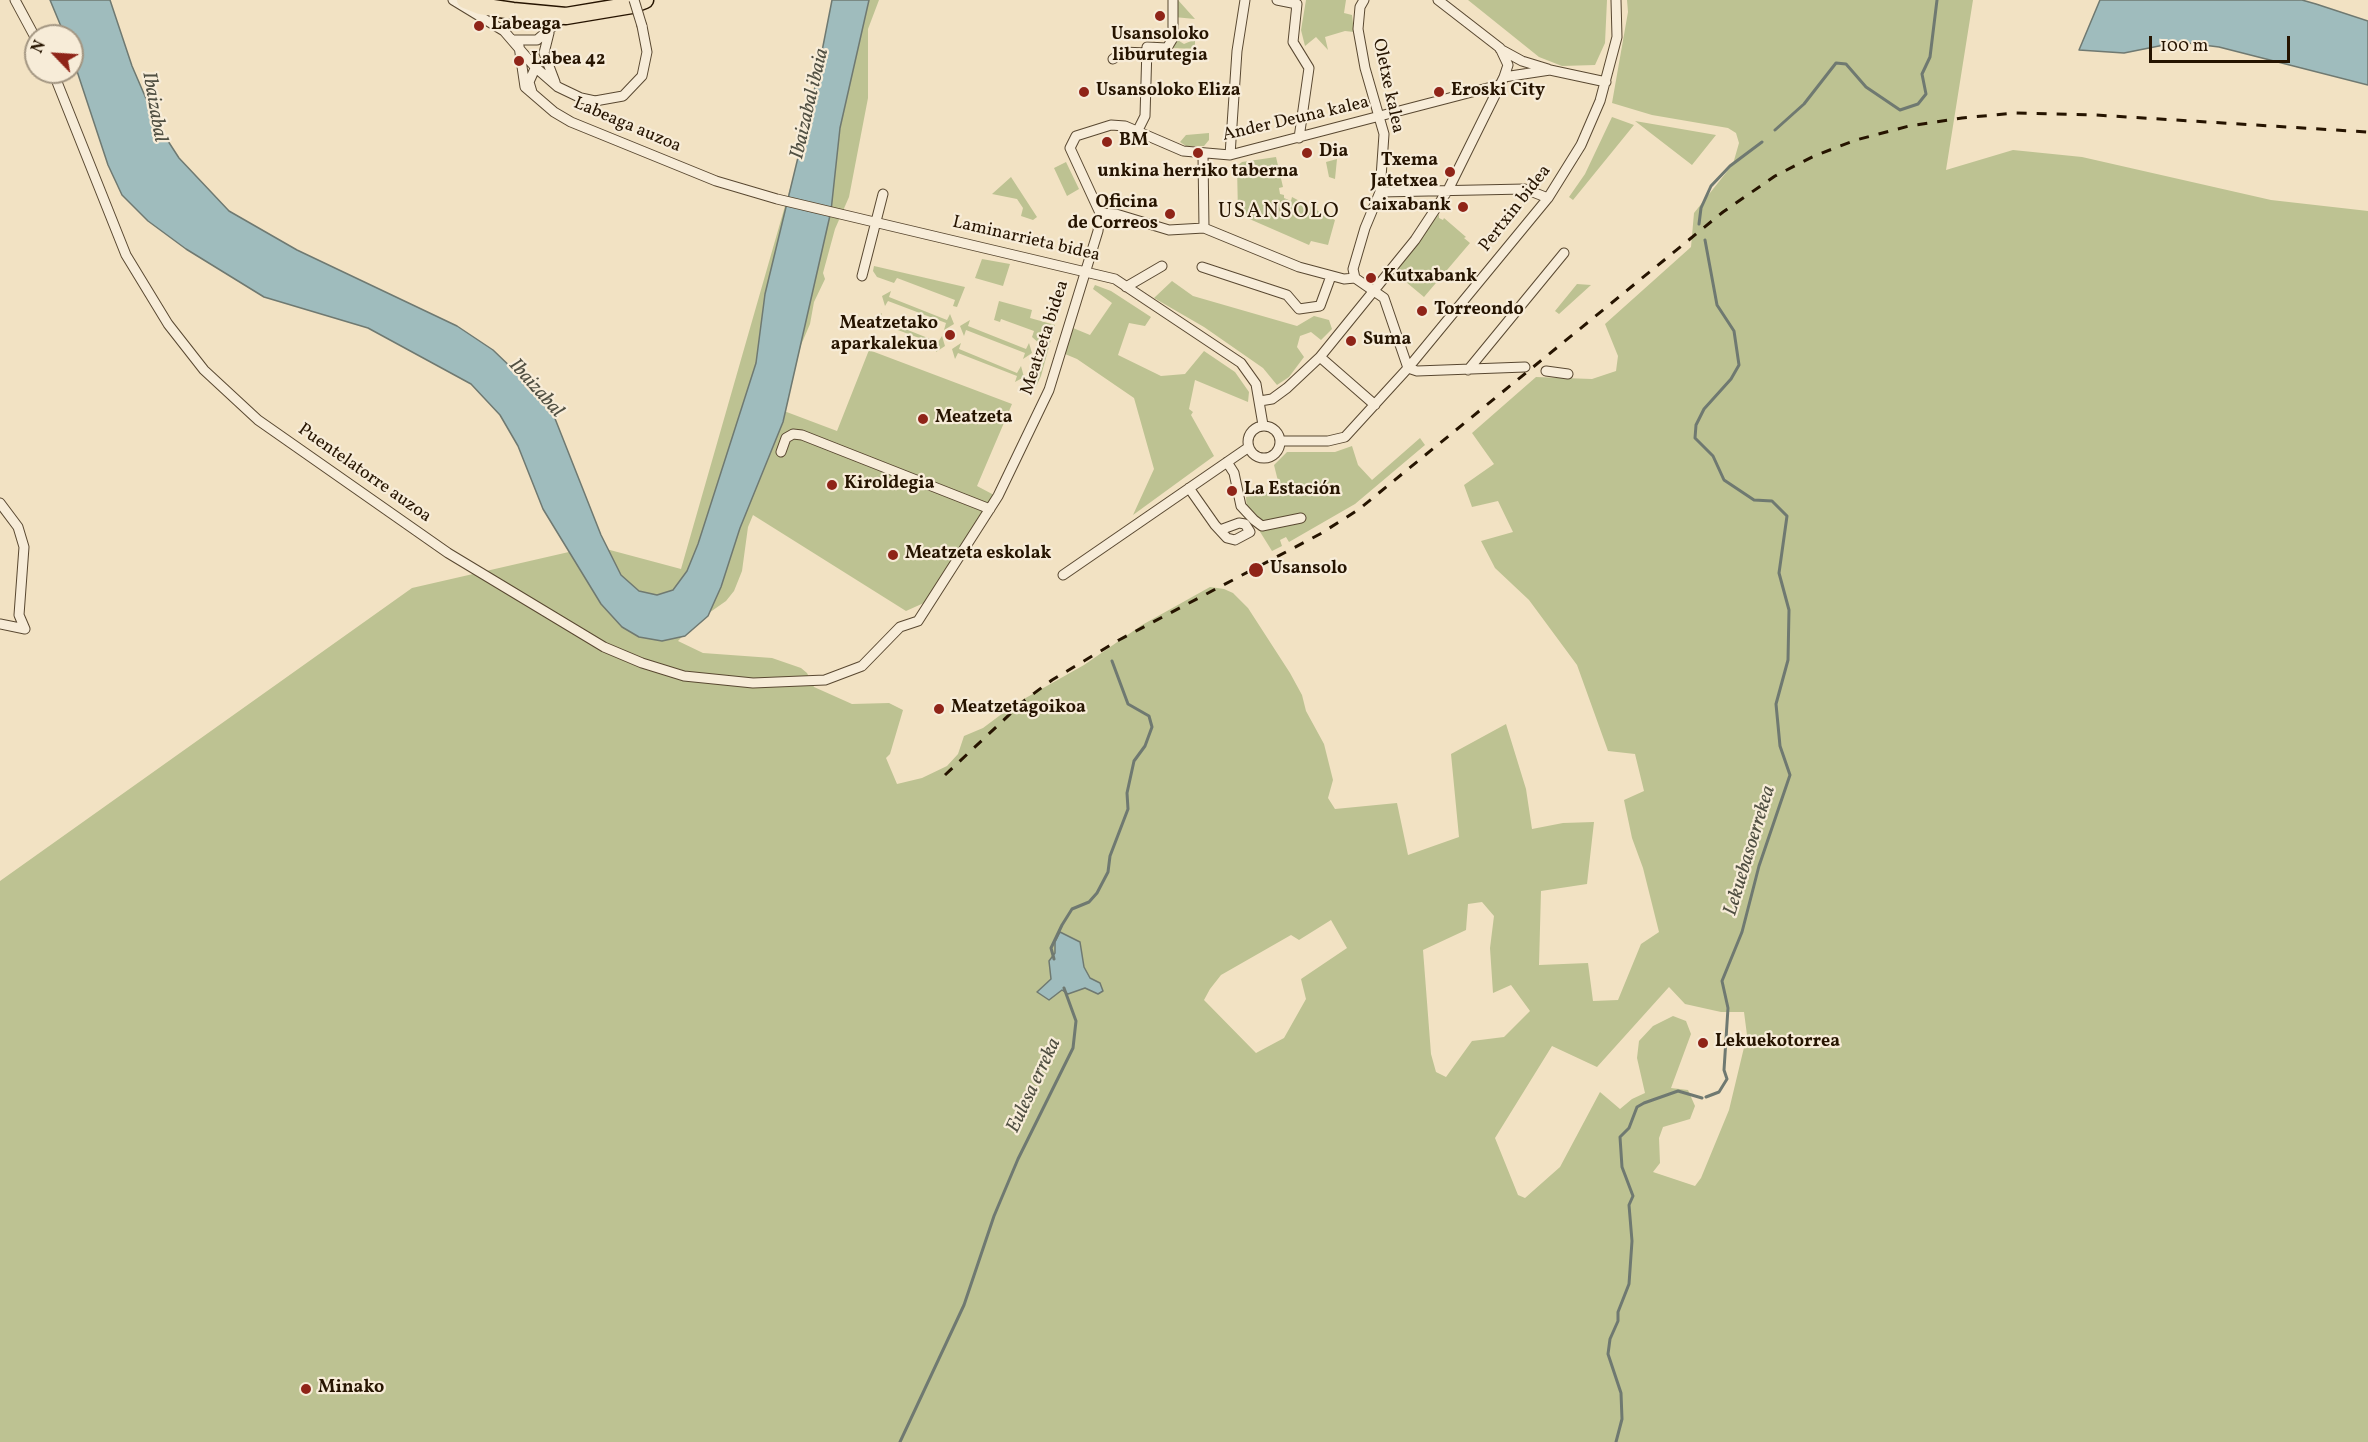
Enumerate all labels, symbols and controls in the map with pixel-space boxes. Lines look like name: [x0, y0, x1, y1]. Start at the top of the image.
marker: Usansoloko liburutegia: [1153, 9, 1167, 23]
place label: Labeaga: [491, 15, 561, 37]
marker: Labeaga: [472, 19, 486, 33]
north arrow: [24, 24, 84, 84]
scale bar: [2152, 24, 2293, 62]
place label: Usansoloko liburutegia: [1111, 25, 1209, 68]
text: 100 m: [2160, 34, 2209, 59]
text: N: [27, 37, 52, 57]
street label: Oletxe kalea: [1366, 37, 1408, 135]
water label: Ibaizabal ibaia: [787, 46, 835, 162]
place label: Labea 42: [531, 50, 605, 72]
marker: Labea 42: [512, 54, 526, 68]
water label: Ibaizabal: [135, 70, 171, 144]
place label: Usansoloko Eliza: [1096, 81, 1240, 103]
place label: Eroski City: [1451, 81, 1545, 103]
marker: Usansoloko Eliza: [1077, 85, 1091, 99]
marker: Eroski City: [1432, 85, 1446, 99]
street label: Ander Deuna kalea: [1220, 93, 1372, 147]
street label: Labeaga auzoa: [570, 94, 684, 158]
place label: BM: [1119, 131, 1148, 153]
marker: BM: [1100, 135, 1114, 149]
place label: Dia: [1319, 142, 1348, 164]
marker: unkina herriko taberna: [1191, 146, 1205, 160]
marker: Dia: [1300, 146, 1314, 160]
place label: Txema Jatetxea: [1370, 151, 1438, 194]
street label: Pertxin bidea: [1475, 161, 1557, 257]
place label: unkina herriko taberna: [1098, 162, 1298, 184]
marker: Txema Jatetxea: [1443, 165, 1457, 179]
place label: Oficina de Correos: [1068, 193, 1158, 236]
place label: Caixabank: [1360, 196, 1451, 218]
district label: USANSOLO: [1218, 200, 1340, 226]
marker: Caixabank: [1456, 200, 1470, 214]
marker: Oficina de Correos: [1163, 207, 1177, 221]
street label: Laminarrieta bidea: [950, 213, 1102, 267]
place label: Kutxabank: [1383, 267, 1477, 289]
marker: Kutxabank: [1364, 271, 1378, 285]
street label: Meatzeta bidea: [1017, 278, 1075, 398]
place label: Torreondo: [1434, 300, 1524, 322]
marker: Torreondo: [1415, 304, 1429, 318]
place label: Meatzetako aparkalekua: [831, 314, 938, 356]
marker: Meatzetako aparkalekua: [943, 328, 957, 342]
place label: Suma: [1363, 330, 1411, 352]
marker: Suma: [1344, 334, 1358, 348]
water label: Ibaizabal: [502, 355, 568, 423]
place label: Meatzeta: [935, 408, 1013, 430]
marker: Meatzeta: [916, 412, 930, 426]
street label: Puentelatorre auzoa: [293, 420, 435, 528]
place label: Kiroldegia: [844, 474, 934, 496]
marker: Kiroldegia: [825, 478, 839, 492]
place label: La Estación: [1244, 480, 1341, 502]
marker: La Estación: [1225, 484, 1239, 498]
place label: Meatzeta eskolak: [905, 544, 1051, 566]
marker: Meatzeta eskolak: [886, 548, 900, 562]
place label: Usansolo: [1270, 559, 1347, 581]
marker: Usansolo: [1247, 561, 1265, 579]
place label: Meatzetagoikoa: [951, 698, 1086, 720]
marker: Meatzetagoikoa: [932, 702, 946, 716]
water label: Lekuebasoerrekea: [1720, 783, 1782, 919]
place label: Lekuekotorrea: [1715, 1032, 1840, 1054]
water label: Eulesa erreka: [1003, 1035, 1067, 1137]
marker: Lekuekotorrea: [1696, 1036, 1710, 1050]
place label: Minako: [318, 1378, 384, 1400]
marker: Minako: [299, 1382, 313, 1396]

